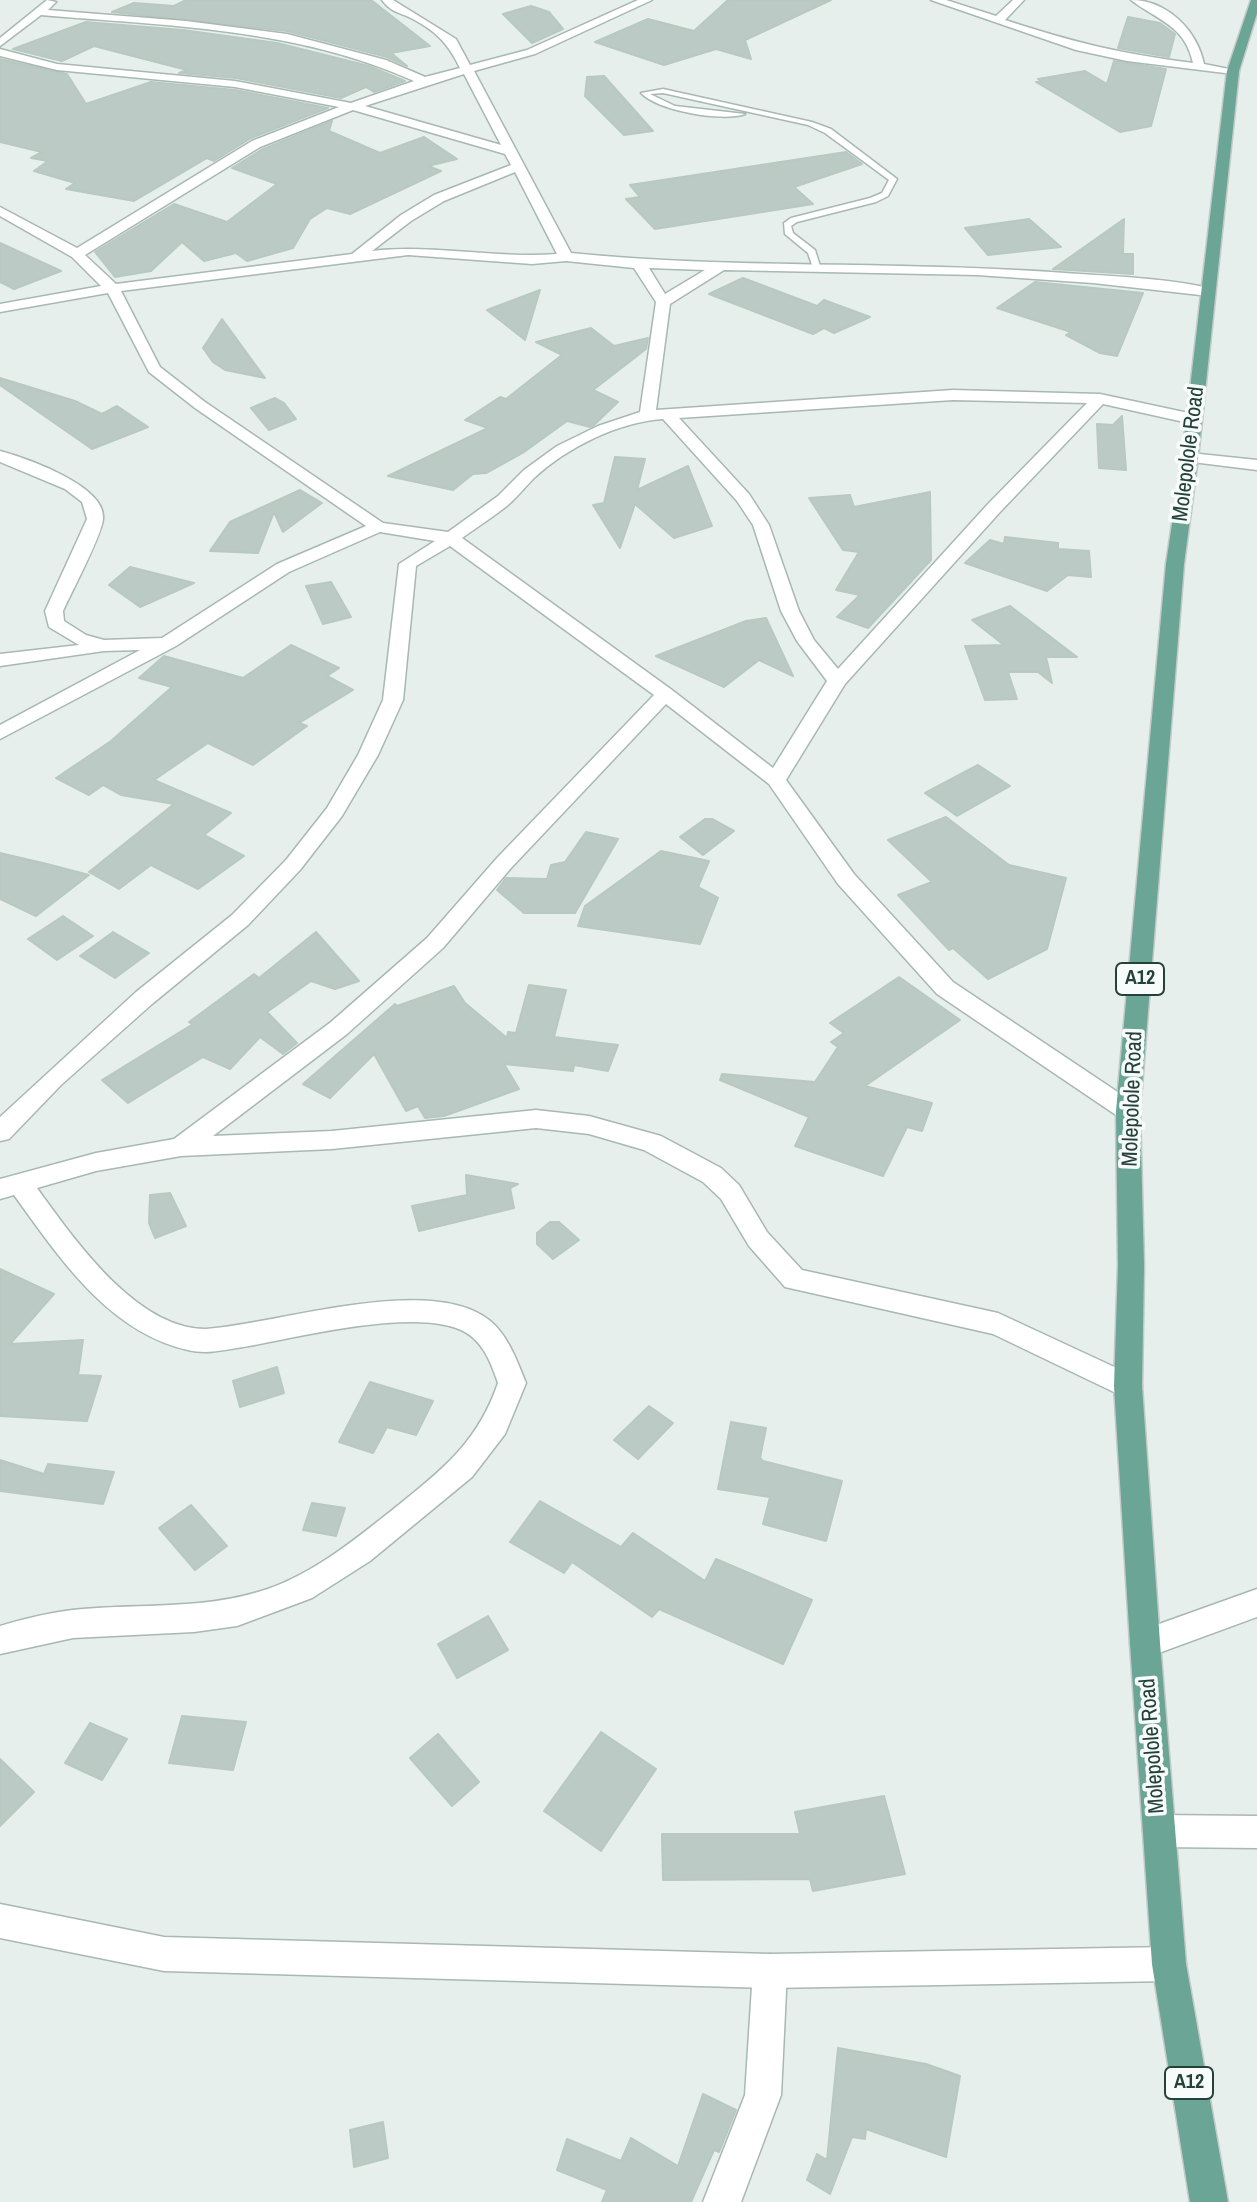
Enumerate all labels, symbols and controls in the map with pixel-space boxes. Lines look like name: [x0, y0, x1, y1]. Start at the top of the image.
street label: Molepolole Road: [1168, 385, 1210, 523]
road number: A12: [1116, 963, 1164, 995]
street label: Molepolole Road: [1117, 1031, 1149, 1167]
street label: Molepolole Road: [1135, 1678, 1171, 1814]
road number: A12: [1165, 2067, 1213, 2099]

